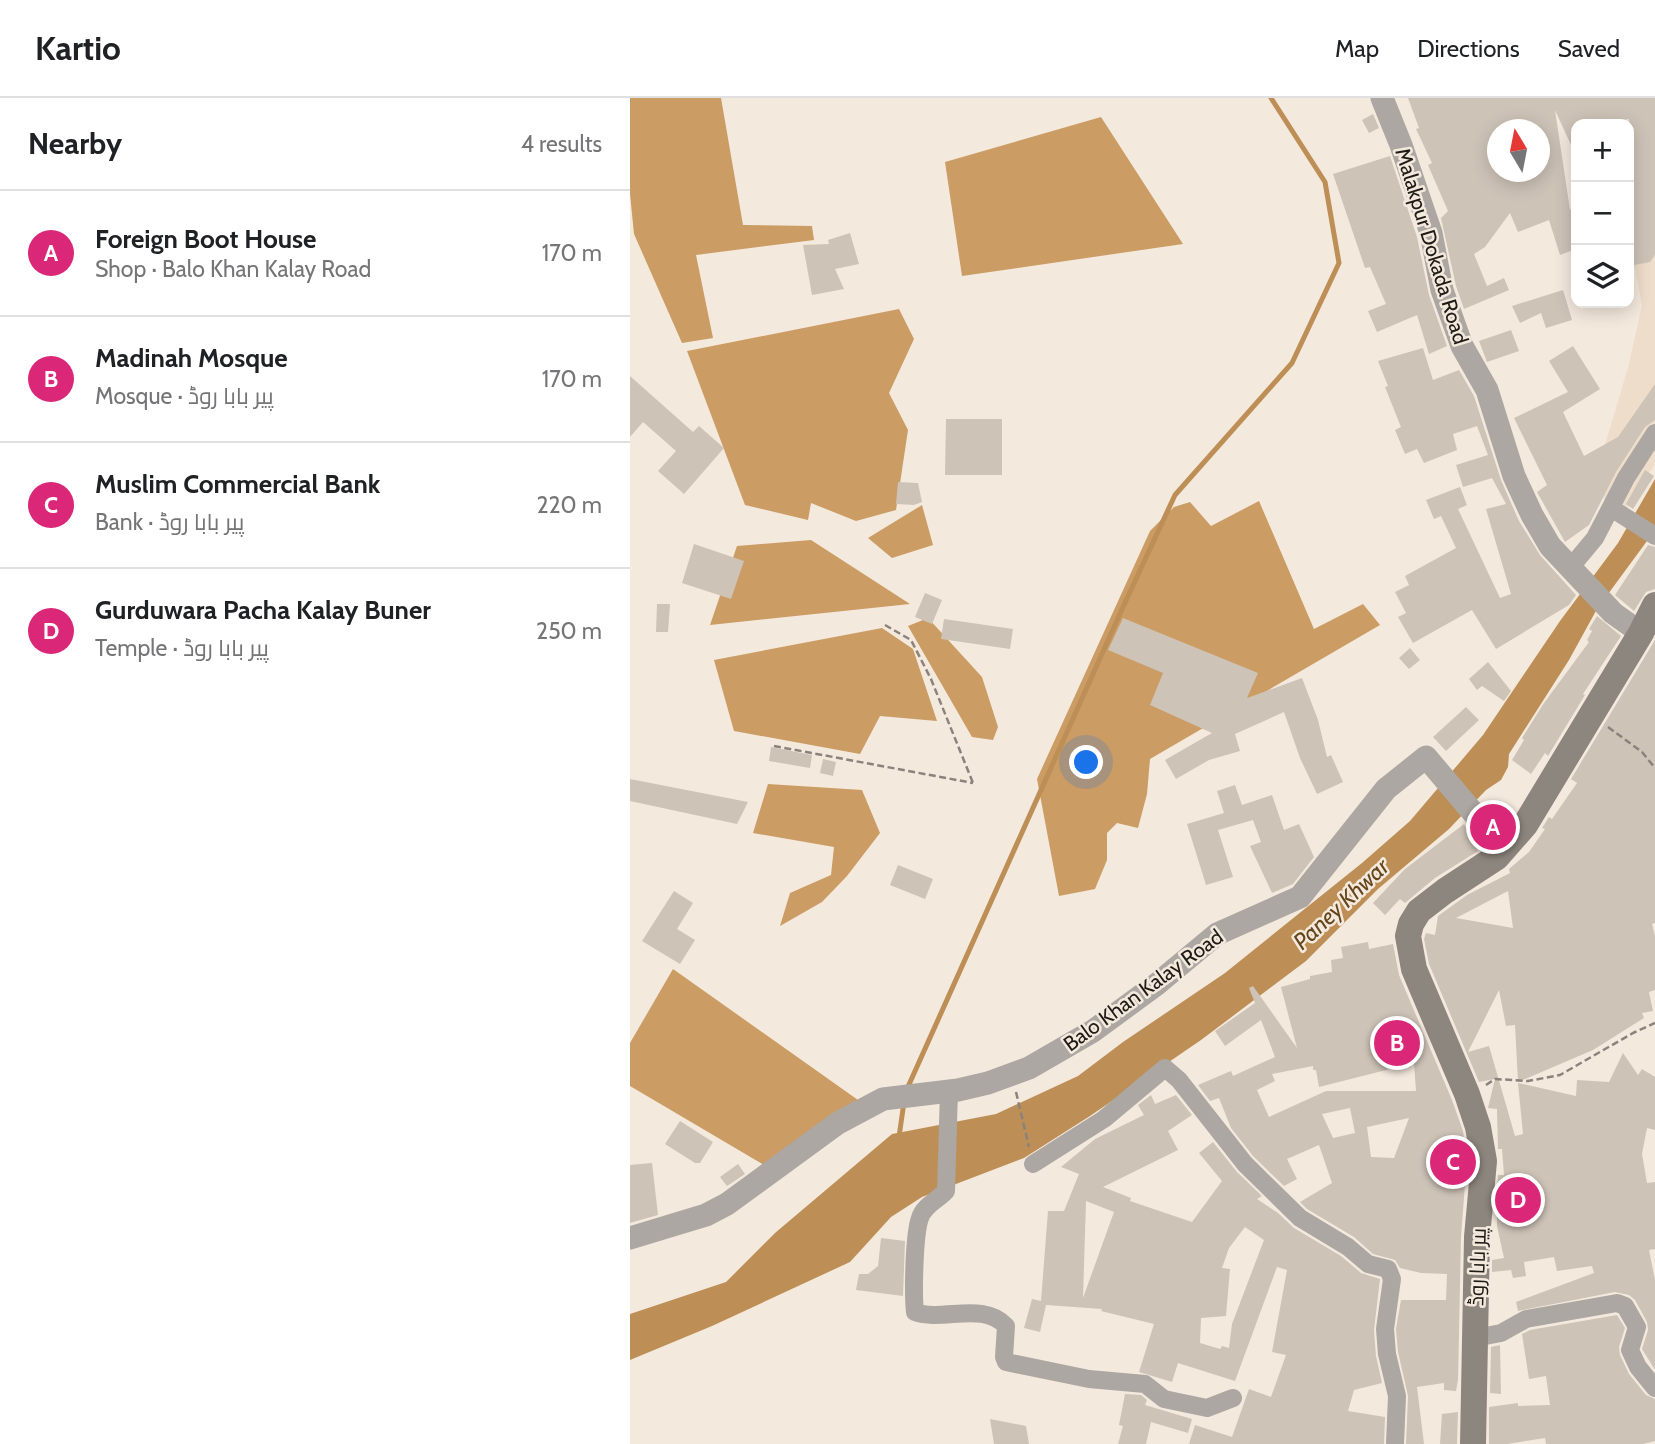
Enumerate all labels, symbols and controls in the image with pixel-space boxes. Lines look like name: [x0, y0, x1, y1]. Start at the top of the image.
text: Kartio: [35, 28, 121, 68]
text: Map: [1335, 34, 1379, 63]
text: Directions: [1417, 34, 1520, 63]
text: Saved: [1558, 34, 1620, 63]
north arrow: [1487, 119, 1550, 182]
map controls: [1571, 119, 1634, 308]
button: +: [1571, 119, 1634, 182]
text: Nearby: [28, 125, 122, 162]
text: 4 results: [521, 130, 602, 158]
street label: Malakpur Dokada Road: [1390, 145, 1474, 347]
button: −: [1571, 182, 1634, 245]
text: Foreign Boot House: [95, 223, 317, 255]
text: A: [44, 239, 58, 267]
text: 170 m: [542, 239, 602, 267]
button: layers: [1571, 245, 1634, 308]
text: Shop · Balo Khan Kalay Road: [95, 255, 371, 283]
text: Madinah Mosque: [95, 342, 288, 374]
text: B: [44, 365, 58, 393]
text: 170 m: [542, 365, 602, 393]
text: Mosque · پیر بابا روڈ: [95, 382, 274, 410]
text: Muslim Commercial Bank: [95, 468, 380, 500]
text: C: [44, 491, 58, 519]
text: 220 m: [536, 491, 602, 519]
text: Bank · پیر بابا روڈ: [95, 508, 244, 536]
text: Gurduwara Pacha Kalay Buner: [95, 594, 431, 626]
text: D: [43, 617, 59, 645]
text: 250 m: [536, 617, 602, 645]
text: Temple · پیر بابا روڈ: [95, 634, 269, 662]
your location: [1069, 745, 1103, 779]
pin: A: [1470, 801, 1516, 853]
water label: Paney Khwar: [1287, 852, 1395, 955]
street label: Balo Khan Kalay Road: [1058, 924, 1228, 1056]
pin: B: [1374, 1017, 1420, 1069]
pin: C: [1430, 1136, 1476, 1188]
pin: D: [1495, 1174, 1541, 1226]
street label: پیر بابا روڈ: [1463, 1227, 1493, 1307]

